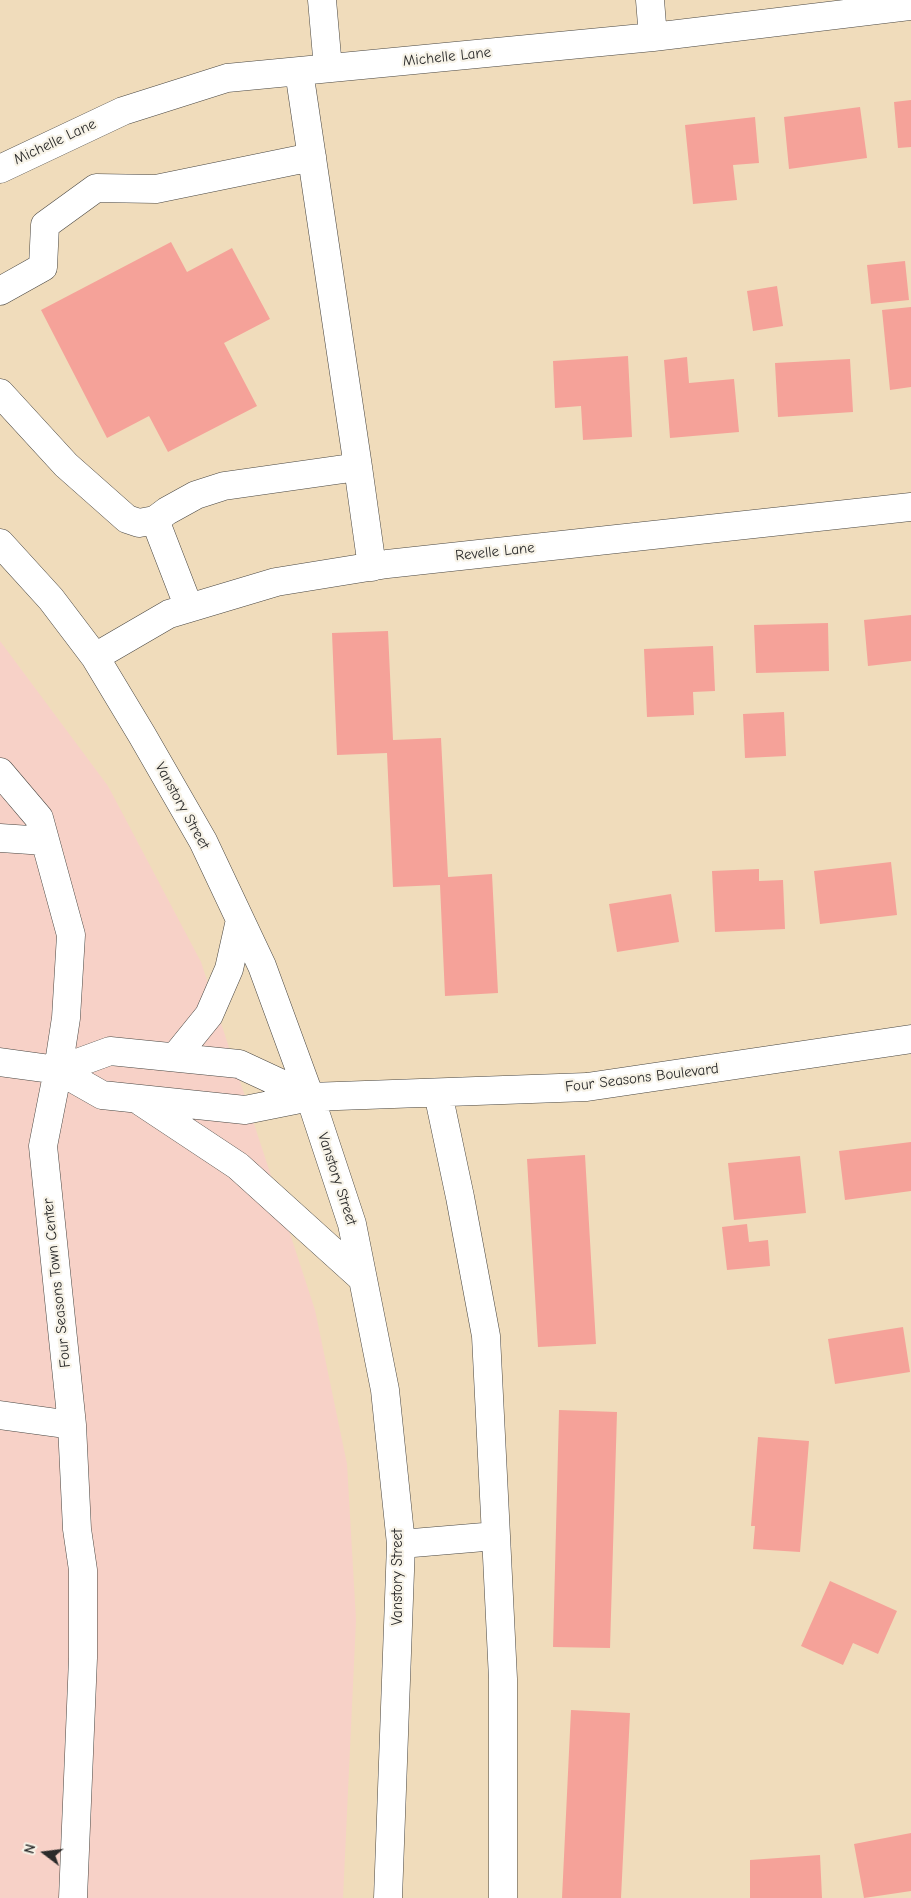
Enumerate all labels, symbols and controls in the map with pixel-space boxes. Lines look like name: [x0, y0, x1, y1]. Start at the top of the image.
street label: Michelle Lane: [402, 43, 492, 71]
street label: Michelle Lane: [11, 115, 99, 169]
street label: Revelle Lane: [454, 539, 536, 565]
street label: Vanstory Street: [151, 759, 213, 853]
street label: Four Seasons Boulevard: [564, 1060, 720, 1096]
street label: Vanstory Street: [314, 1130, 360, 1228]
street label: Four Seasons Town Center: [39, 1197, 75, 1369]
street label: Vanstory Street: [389, 1529, 407, 1625]
north arrow: [20, 1828, 70, 1878]
text: N: [21, 1842, 39, 1856]

